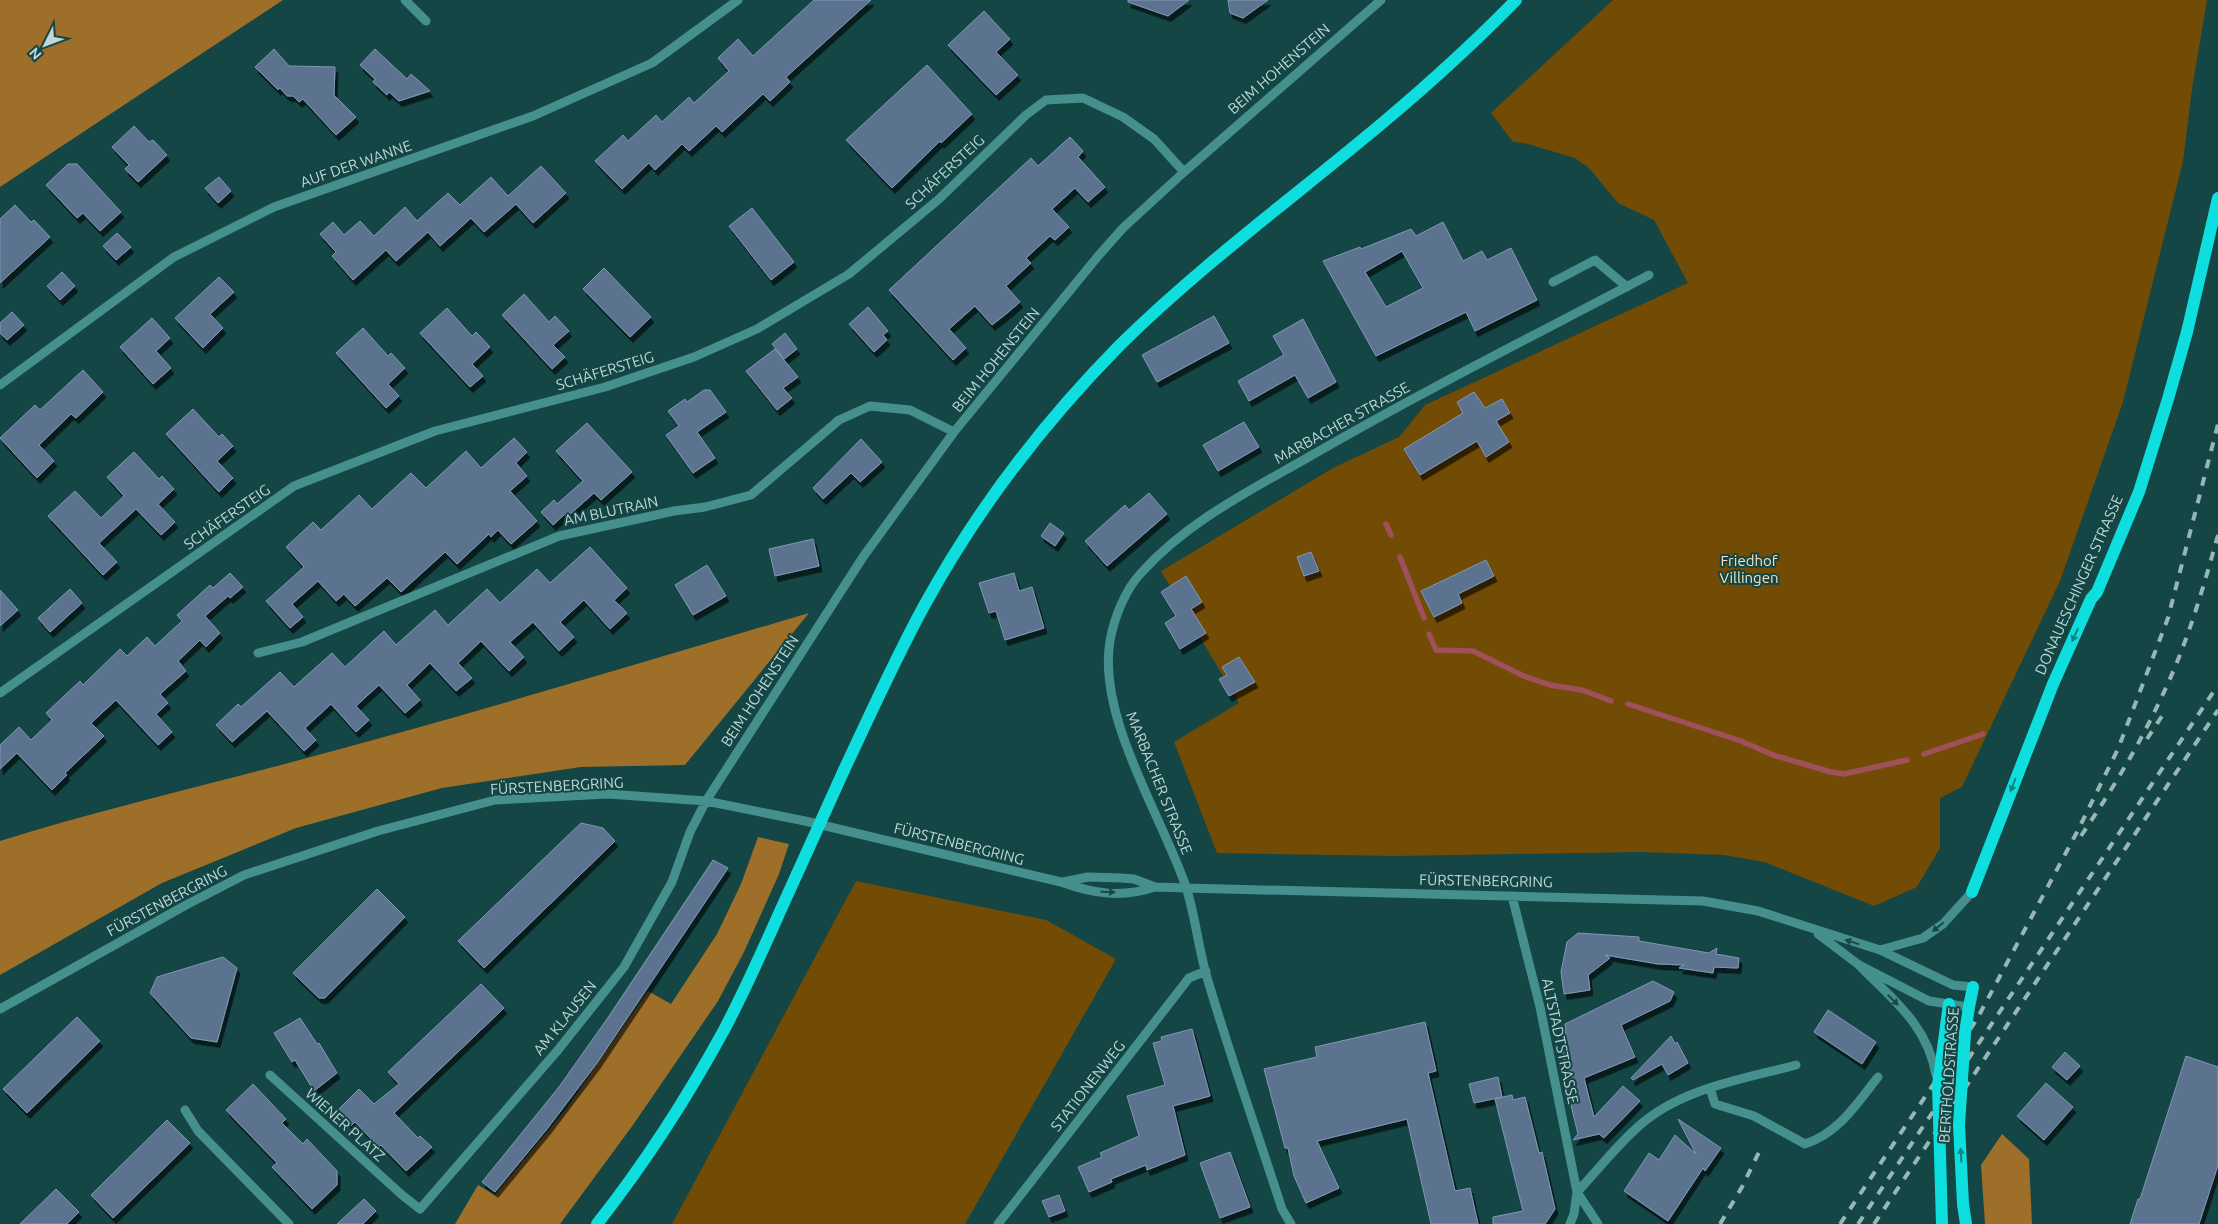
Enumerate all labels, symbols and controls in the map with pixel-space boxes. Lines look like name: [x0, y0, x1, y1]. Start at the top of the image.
north arrow: [20, 20, 70, 70]
street label: BEIM HOHENSTEIN: [1224, 20, 1333, 117]
text: N: [26, 44, 45, 63]
street label: SCHÄFERSTEIG: [902, 131, 987, 212]
street label: AUF DER WANNE: [298, 137, 414, 191]
street label: BEIM HOHENSTEIN: [948, 304, 1043, 415]
street label: SCHÄFERSTEIG: [554, 348, 656, 393]
street label: MARBACHER STRASSE: [1271, 378, 1412, 467]
street label: SCHÄFERSTEIG: [180, 481, 273, 553]
street label: AM BLUTRAIN: [562, 492, 660, 529]
street label: DONAUESCHINGER STRASSE: [2031, 492, 2126, 677]
park label: Friedhof Villingen: [1719, 552, 1779, 586]
one-way arrow: [2071, 628, 2079, 642]
street label: BEIM HOHENSTEIN: [717, 632, 802, 749]
street label: MARBACHER STRASSE: [1123, 709, 1196, 857]
street label: FÜRSTENBERGRING: [490, 774, 624, 797]
one-way arrow: [2009, 778, 2017, 793]
street label: FÜRSTENBERGRING: [892, 819, 1026, 868]
street label: FÜRSTENBERGRING: [104, 862, 230, 939]
street label: FÜRSTENBERGRING: [1419, 871, 1553, 890]
one-way arrow: [1100, 889, 1116, 897]
one-way arrow: [1932, 922, 1945, 933]
one-way arrow: [1845, 937, 1860, 945]
street label: ALTSTADTSTRASSE: [1539, 976, 1582, 1105]
street label: AM KLAUSEN: [530, 977, 600, 1058]
one-way arrow: [1887, 994, 1899, 1006]
street label: BERTHOLDSTRASSE: [1935, 1007, 1962, 1143]
street label: STATIONENWEG: [1047, 1037, 1128, 1134]
street label: WIENER PLATZ: [302, 1085, 388, 1165]
one-way arrow: [1956, 1147, 1964, 1163]

